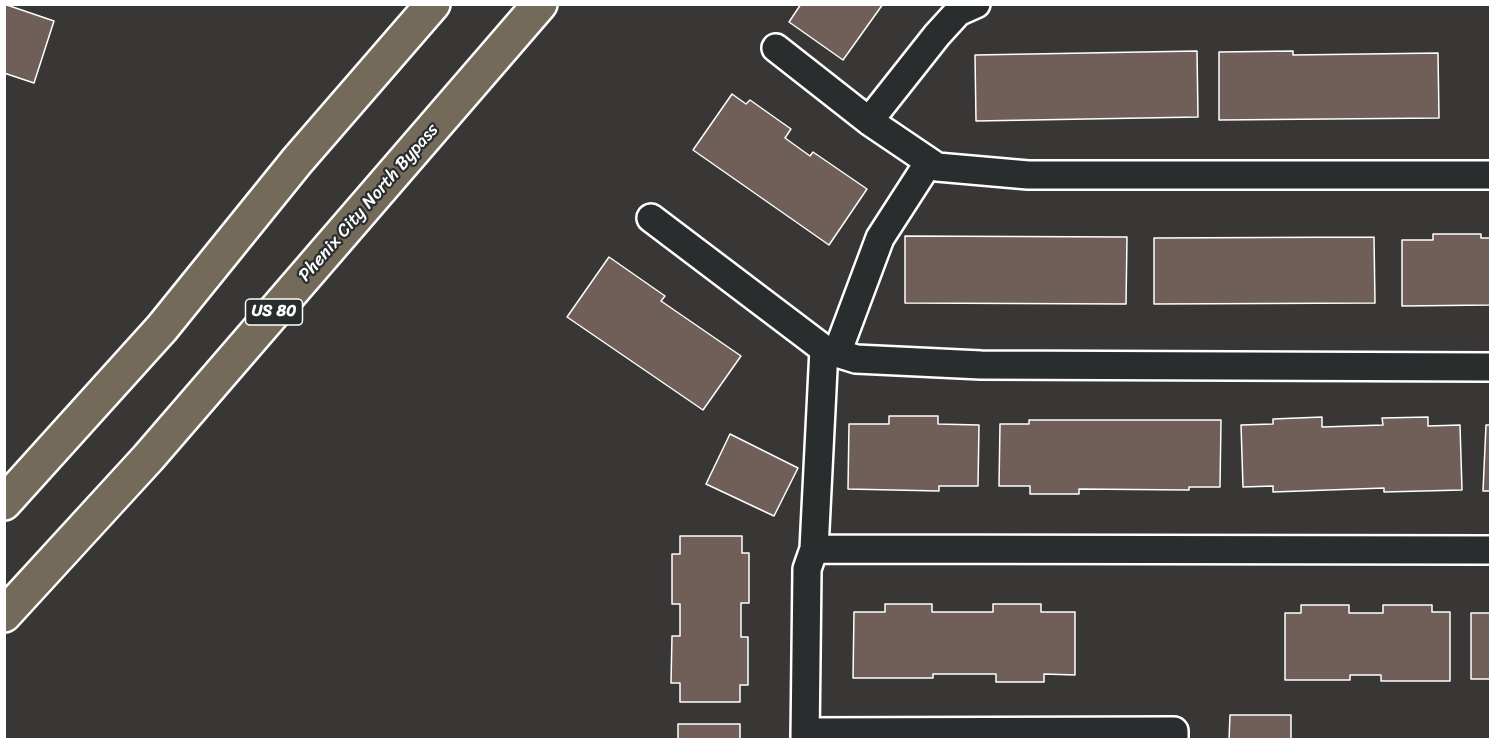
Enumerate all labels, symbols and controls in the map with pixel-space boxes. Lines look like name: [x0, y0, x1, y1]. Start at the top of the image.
street label: Phenix City North Bypass: [295, 120, 443, 286]
road number: US 80: [246, 299, 302, 325]

